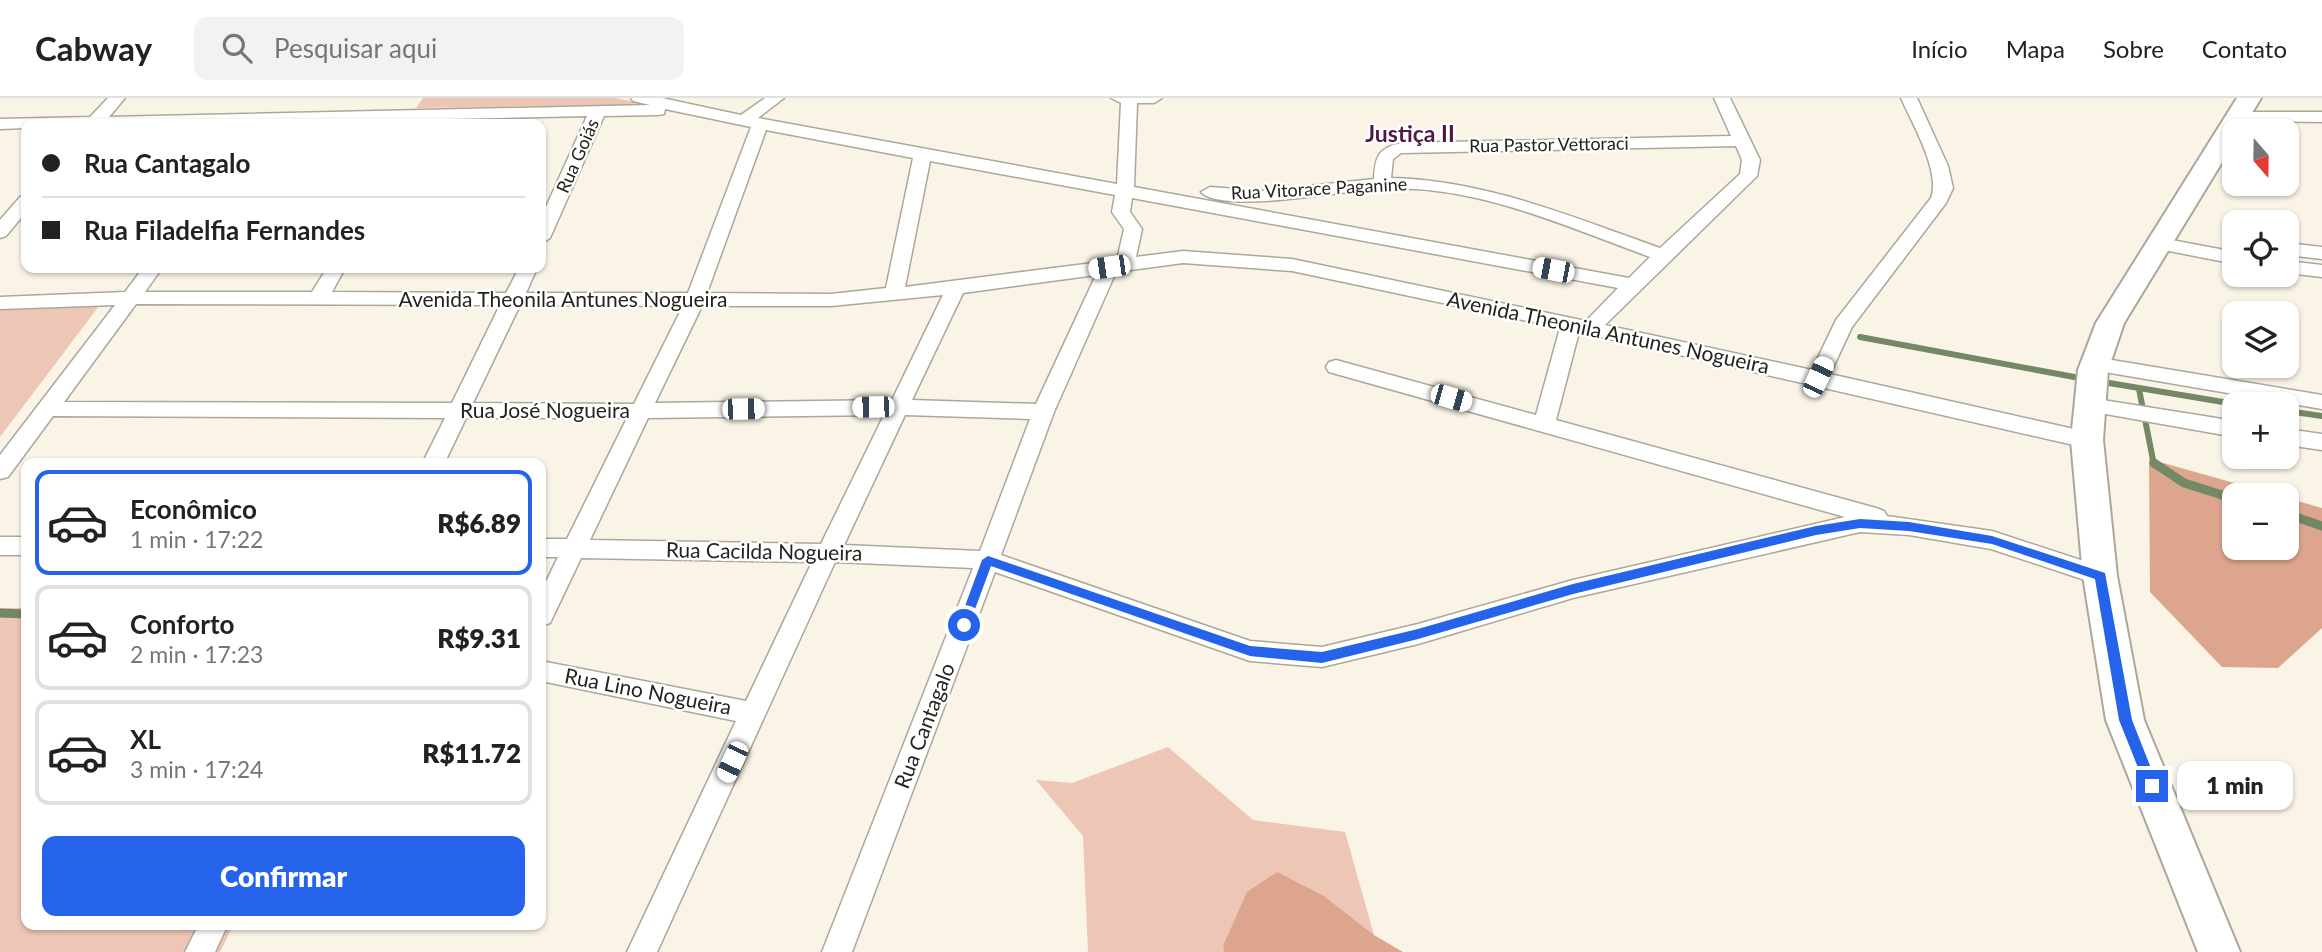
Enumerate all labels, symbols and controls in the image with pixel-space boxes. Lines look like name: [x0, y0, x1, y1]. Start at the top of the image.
search box: [194, 17, 684, 80]
text: Cabway: [35, 28, 152, 68]
icon: search: [218, 29, 256, 67]
text: Pesquisar aqui: [274, 32, 437, 64]
text: Início: [1911, 34, 1968, 63]
text: Mapa: [2006, 34, 2065, 63]
text: Sobre: [2103, 34, 2164, 63]
text: Contato: [2202, 34, 2287, 63]
street label: Rua Goiás: [551, 115, 603, 196]
district label: Justiça II: [1365, 119, 1455, 147]
north arrow: [2222, 119, 2300, 196]
map controls: [2222, 119, 2299, 560]
street label: Rua Pastor Vettoraci: [1469, 132, 1629, 156]
text: Rua Cantagalo: [84, 147, 250, 179]
street label: Rua Vitorace Paganine: [1230, 172, 1408, 204]
button: locate: [2222, 210, 2299, 287]
text: Rua Filadelfia Fernandes: [84, 214, 365, 246]
car: [1087, 254, 1132, 280]
car: [1531, 256, 1576, 284]
street label: Avenida Theonila Antunes Nogueira: [1445, 285, 1772, 378]
street label: Avenida Theonila Antunes Nogueira: [399, 286, 727, 311]
button: layers: [2222, 301, 2299, 378]
car: [1800, 354, 1837, 400]
car: [1428, 382, 1475, 414]
button: +: [2222, 392, 2299, 469]
car: [852, 396, 895, 418]
street label: Rua José Nogueira: [460, 397, 630, 422]
car: [722, 398, 765, 420]
button: −: [2222, 483, 2299, 560]
icon: car: [46, 491, 109, 554]
text: Econômico: [130, 493, 257, 525]
text: R$6.89: [437, 507, 521, 539]
text: 1 min · 17:22: [130, 525, 263, 553]
street label: Rua Cacilda Nogueira: [666, 536, 863, 565]
icon: car: [46, 606, 109, 669]
text: Conforto: [130, 608, 234, 640]
route start: [948, 609, 980, 641]
text: R$9.31: [437, 622, 521, 654]
text: 2 min · 17:23: [130, 640, 263, 668]
street label: Rua Cantagalo: [888, 659, 959, 792]
street label: Rua Lino Nogueira: [563, 662, 734, 719]
icon: car: [46, 721, 109, 784]
text: XL: [130, 723, 161, 755]
text: R$11.72: [422, 737, 521, 769]
car: [714, 739, 751, 785]
text: 3 min · 17:24: [130, 755, 263, 783]
callout: 1 min: [2176, 762, 2292, 810]
route end: [2136, 770, 2168, 802]
text: 1 min: [2206, 771, 2264, 799]
button: Confirmar: [42, 836, 525, 916]

